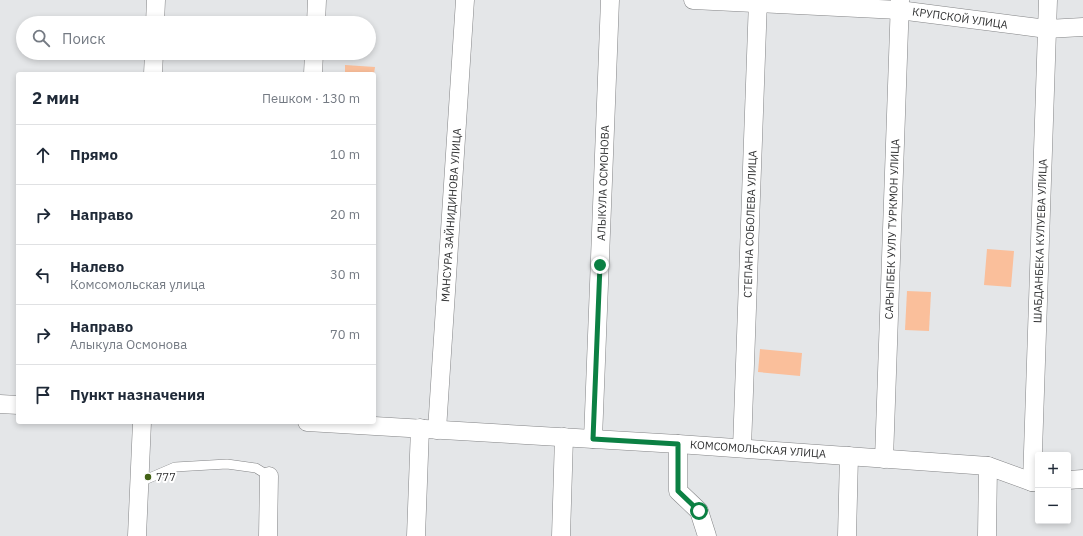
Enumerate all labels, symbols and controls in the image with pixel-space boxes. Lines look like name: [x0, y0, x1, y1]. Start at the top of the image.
street label: КРУПСКОЙ УЛИЦА: [911, 4, 1009, 32]
search box: [16, 16, 376, 60]
icon: search: [30, 27, 52, 49]
text: Поиск: [62, 29, 105, 48]
text: 2 мин: [32, 87, 79, 109]
text: Пешком · 130 m: [262, 90, 360, 107]
street label: АЛЫКУЛА ОСМОНОВА: [594, 125, 612, 241]
street label: МАНСУРА ЗАЙНИДИНОВА УЛИЦА: [438, 128, 464, 302]
street label: САРЫПБЕК УУЛУ ТУРКМОН УЛИЦА: [882, 138, 902, 320]
icon: ahead: [32, 144, 54, 166]
text: Прямо: [70, 145, 118, 164]
text: 10 m: [330, 146, 360, 163]
street label: СТЕПАНА СОБОЛЕВА УЛИЦА: [740, 150, 760, 298]
street label: ШАБДАНБЕКА КУЛУЕВА УЛИЦА: [1030, 159, 1050, 323]
icon: right: [32, 204, 54, 226]
text: Направо: [70, 205, 133, 224]
text: 20 m: [330, 206, 360, 223]
route end: [591, 256, 609, 274]
text: Налево: [70, 257, 124, 276]
icon: left: [32, 264, 54, 286]
text: 30 m: [330, 266, 360, 283]
text: Комсомольская улица: [70, 276, 205, 293]
text: Направо: [70, 317, 133, 336]
icon: right: [32, 324, 54, 346]
text: 70 m: [330, 326, 360, 343]
text: Алыкула Осмонова: [70, 336, 187, 353]
icon: arrive: [32, 384, 54, 406]
text: Пункт назначения: [70, 385, 205, 404]
street label: КОМСОМОЛЬСКАЯ УЛИЦА: [690, 437, 826, 461]
map controls: [1035, 452, 1071, 524]
button: +: [1035, 452, 1071, 488]
place label: 777: [156, 470, 176, 484]
marker: 777: [143, 472, 153, 482]
button: −: [1035, 488, 1071, 524]
route start: [690, 502, 708, 520]

